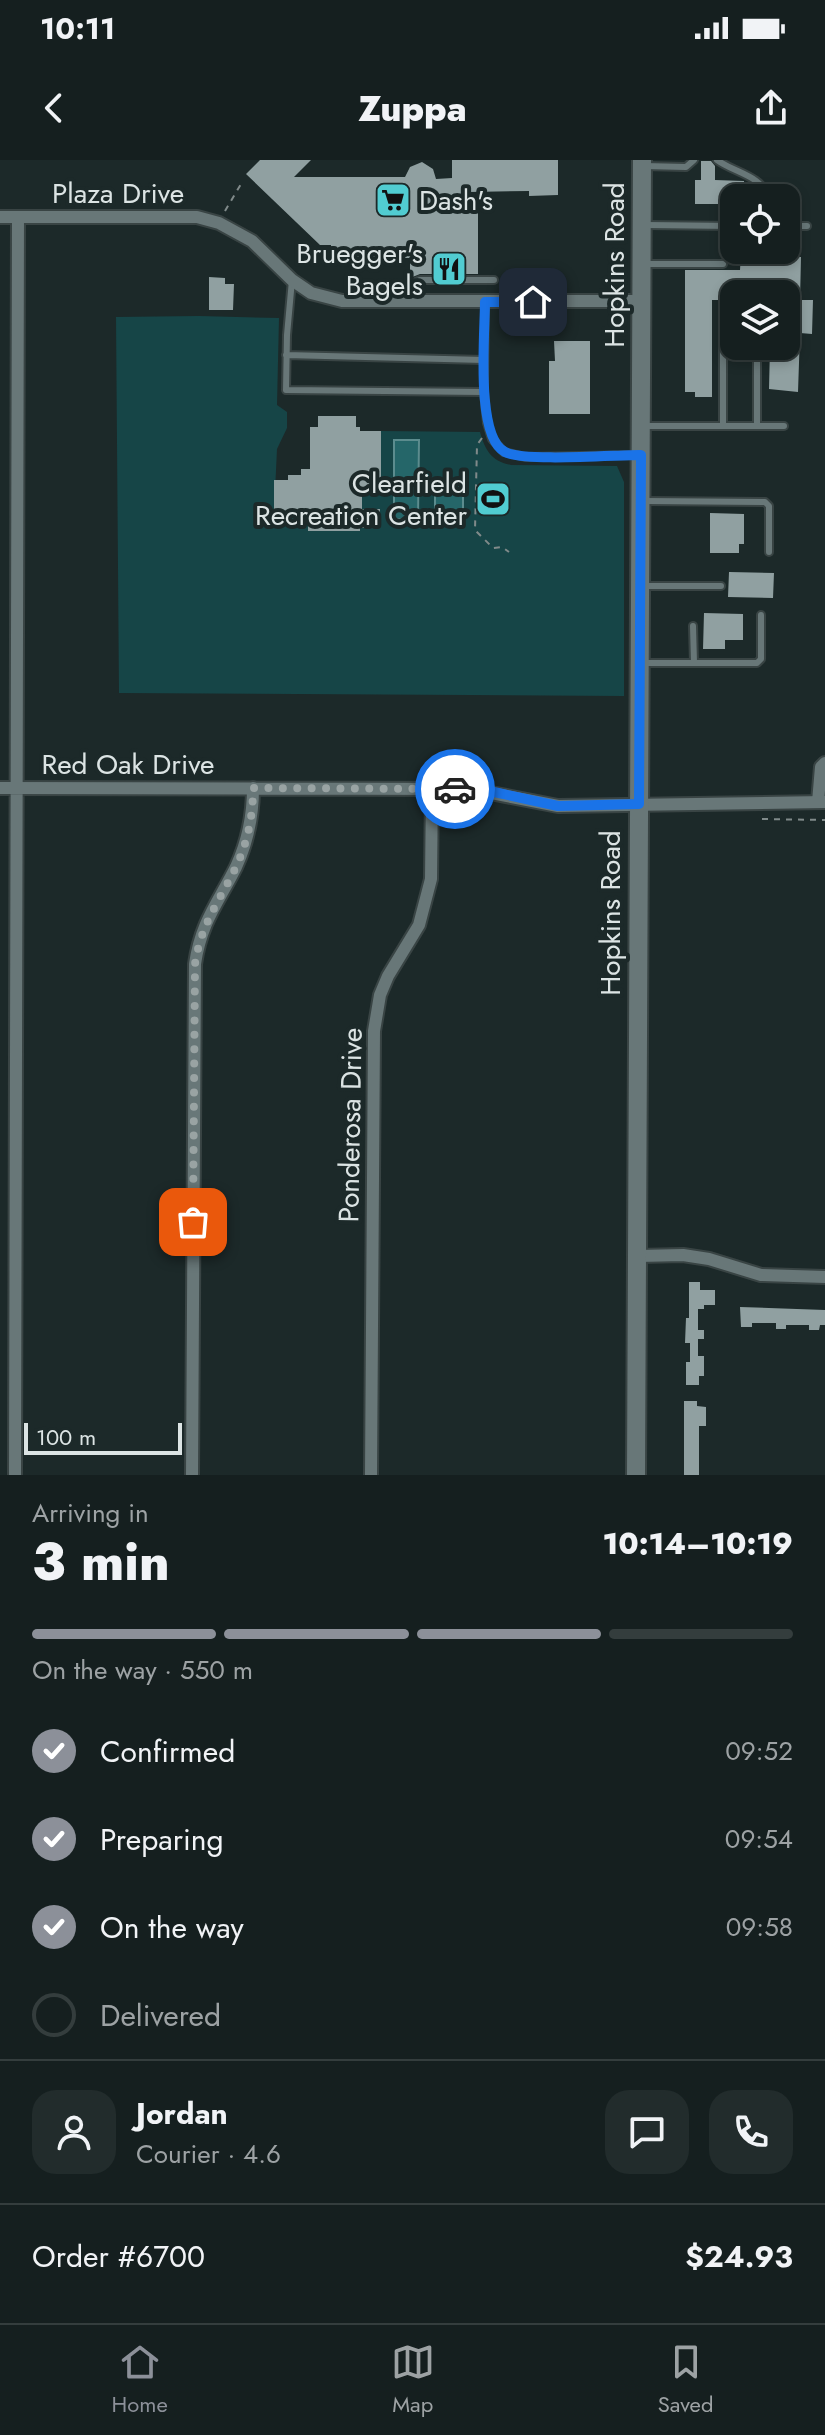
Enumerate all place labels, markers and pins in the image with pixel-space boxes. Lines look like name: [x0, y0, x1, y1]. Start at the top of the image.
place label: Dash's: [419, 180, 493, 221]
supermarket icon: Dash's: [374, 181, 412, 219]
place label: Bruegger's Bagels: [296, 233, 423, 306]
restaurant icon: Bruegger's Bagels: [430, 250, 468, 288]
pin: [499, 268, 567, 336]
place label: Clearfield Recreation Center: [255, 463, 467, 536]
sports icon: Clearfield Recreation Center: [474, 480, 512, 518]
pin: [159, 1188, 227, 1256]

